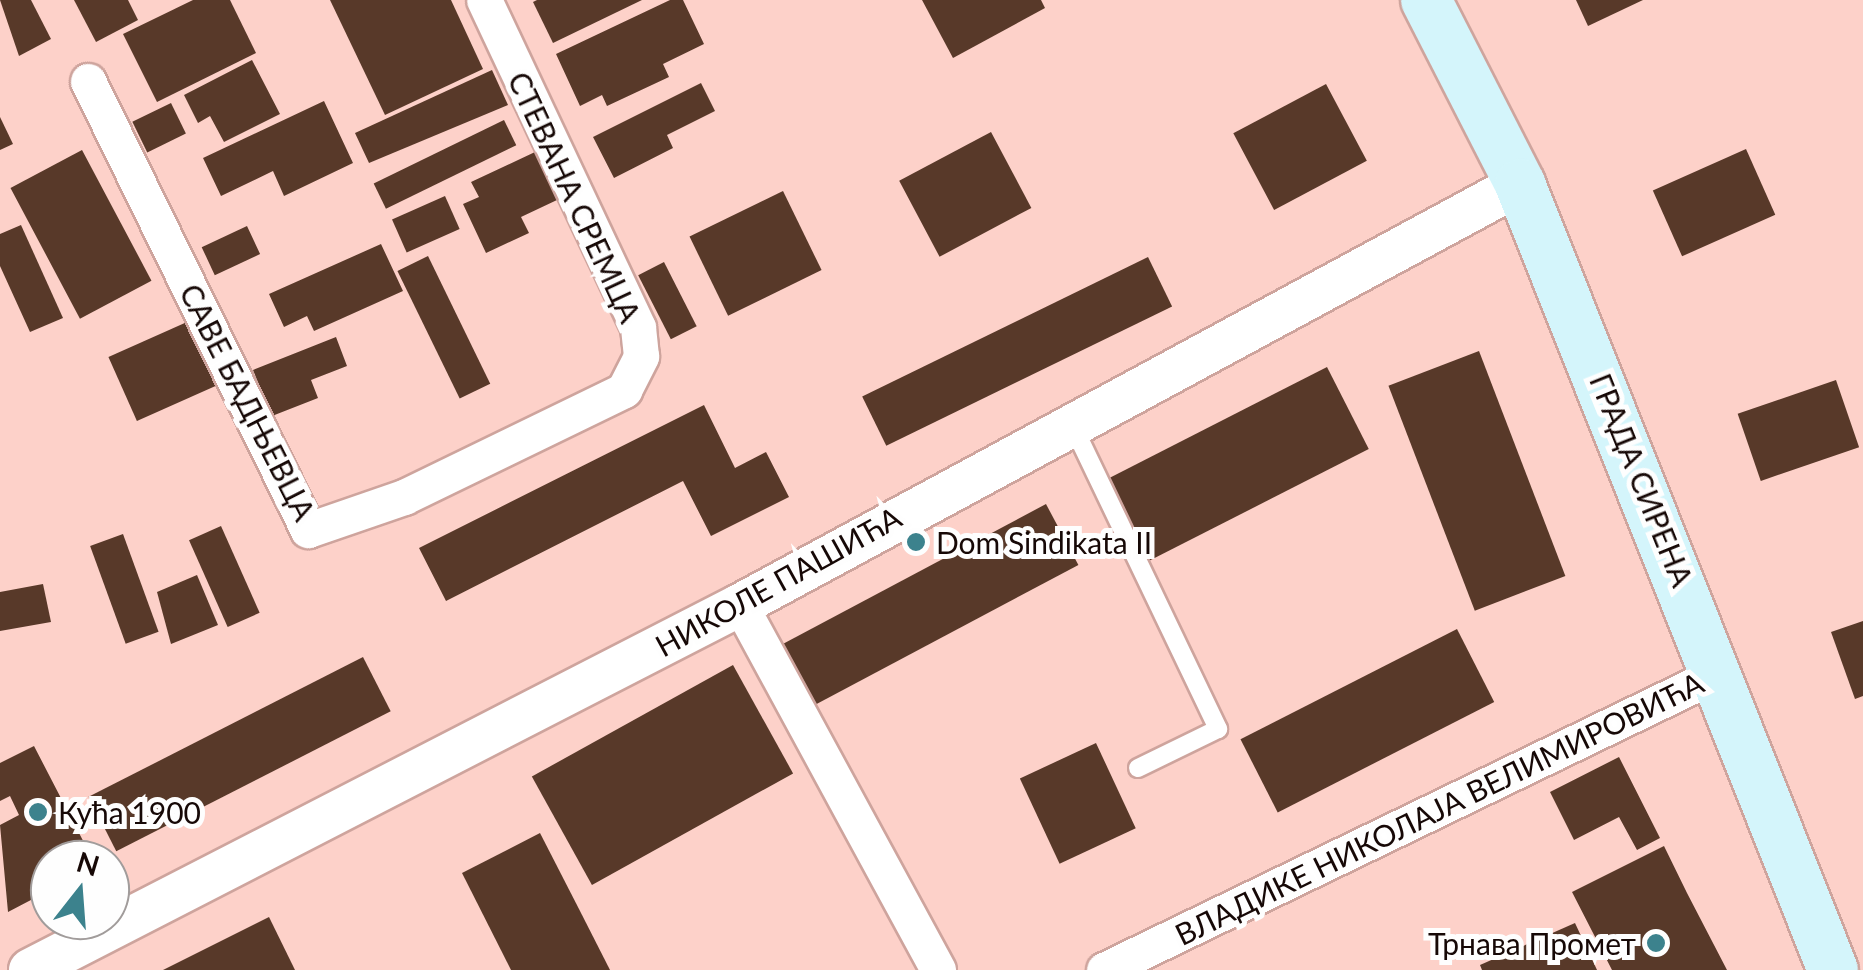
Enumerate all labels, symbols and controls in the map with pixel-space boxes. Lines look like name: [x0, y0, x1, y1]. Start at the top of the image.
street label: СТЕВАНА СРЕМЦА: [501, 66, 649, 328]
street label: САВЕ БАДЊЕВЦА: [173, 278, 323, 526]
street label: ГРАДА СИРЕНА: [1583, 368, 1701, 592]
street label: НИКОЛЕ ПАШИЋА: [649, 499, 907, 663]
place label: Dom Sindikata II: [936, 524, 1152, 560]
marker: Dom Sindikata II: [905, 531, 927, 553]
street label: ВЛАДИКЕ НИКОЛАЈА ВЕЛИМИРОВИЋА: [1169, 664, 1709, 952]
place label: Кућа 1900: [58, 794, 201, 830]
marker: Кућа 1900: [27, 801, 49, 823]
north arrow: [30, 840, 130, 940]
text: N: [73, 844, 103, 883]
place label: Трнава Промет: [1428, 925, 1636, 961]
marker: Трнава Промет: [1645, 932, 1667, 954]

